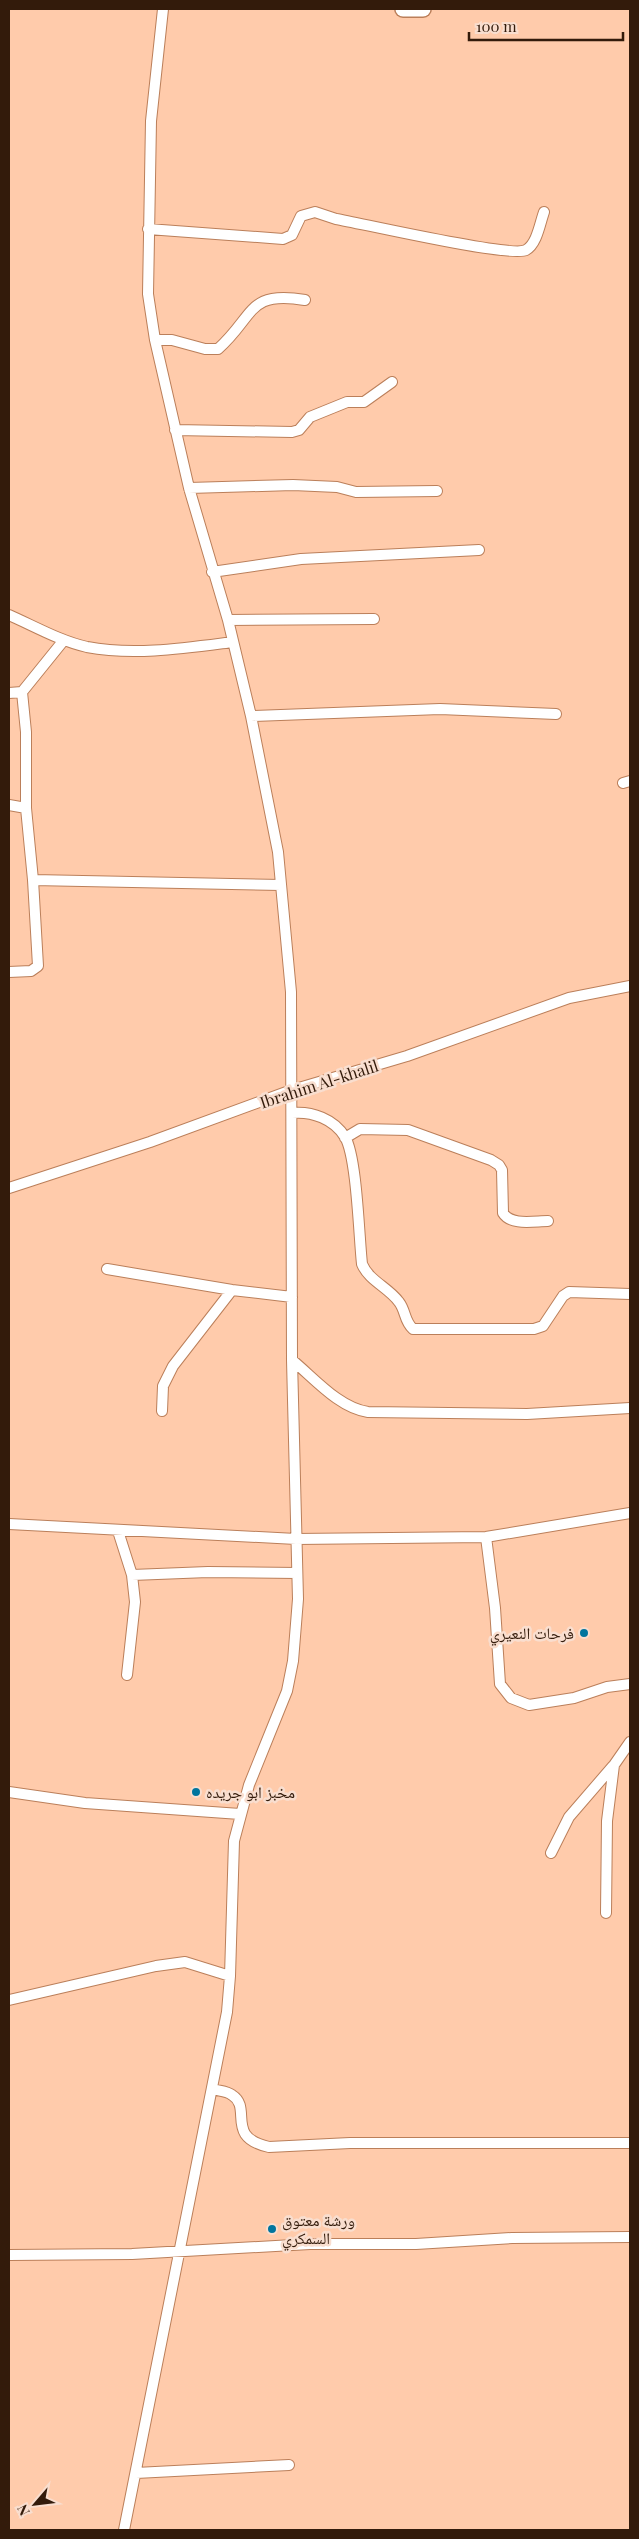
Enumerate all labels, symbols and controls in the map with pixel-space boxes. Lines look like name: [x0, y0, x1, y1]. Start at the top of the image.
scale bar: [469, 10, 623, 42]
text: 100 m: [476, 16, 517, 36]
street label: Ibrahim Al-khalil: [257, 1054, 381, 1113]
place label: فرحات النعيري: [490, 1622, 574, 1646]
marker: فرحات النعيري: [578, 1627, 590, 1639]
place label: مخبز ابو جريده: [206, 1781, 295, 1802]
marker: مخبز ابو جريده: [190, 1786, 202, 1798]
place label: ورشة معتوق السمكري: [282, 2209, 355, 2251]
marker: ورشة معتوق السمكري: [266, 2223, 278, 2235]
north arrow: [10, 2479, 60, 2529]
text: N: [12, 2501, 34, 2519]

